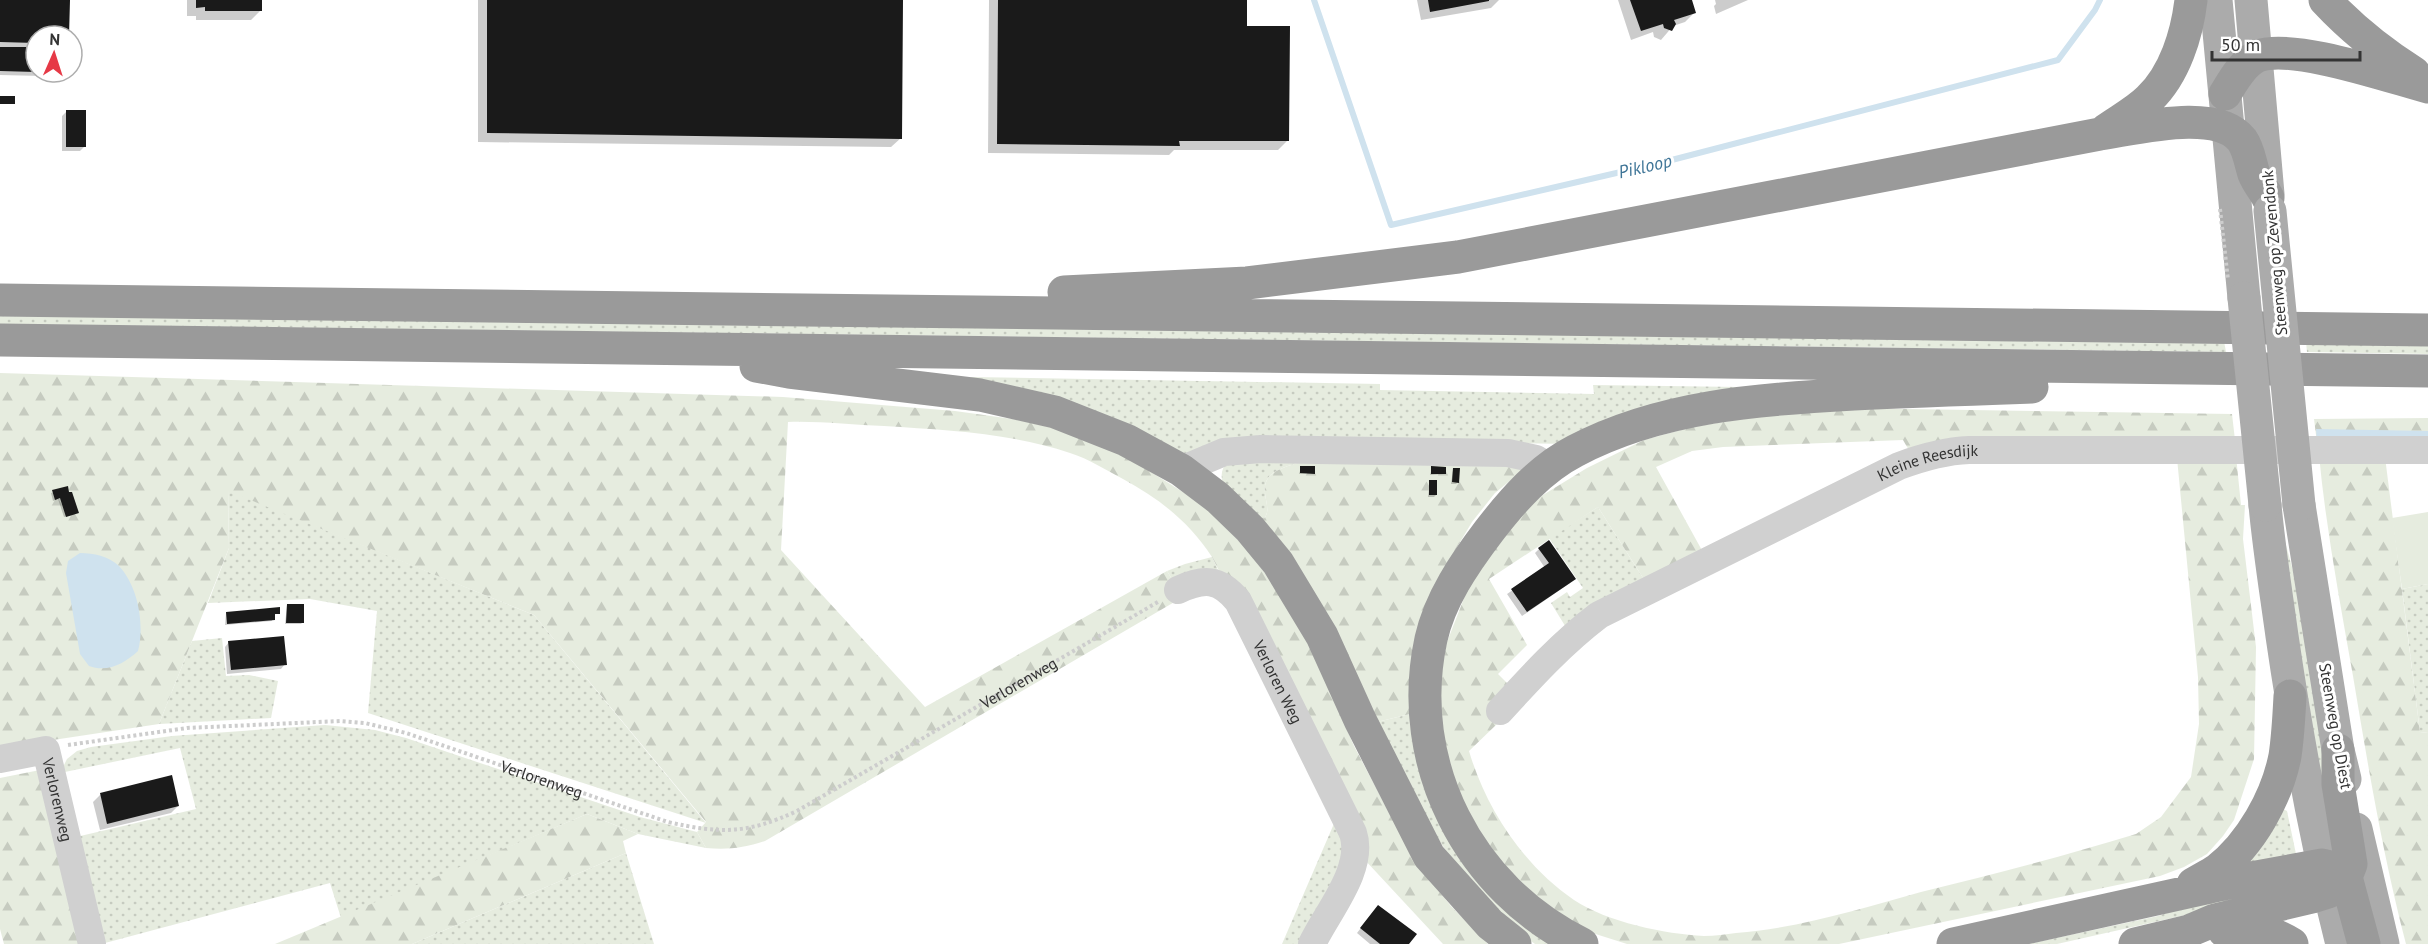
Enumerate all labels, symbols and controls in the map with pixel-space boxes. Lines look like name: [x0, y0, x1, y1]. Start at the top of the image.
north arrow: [24, 24, 84, 84]
scale bar: [2212, 24, 2360, 62]
text: N: [49, 29, 61, 49]
text: 50 m: [2221, 33, 2260, 56]
water label: Pikloop: [1616, 149, 1674, 183]
street label: Steenweg op Zevendonk: [2257, 169, 2291, 336]
street label: Kleine Reesdijk: [1874, 440, 1978, 485]
street label: Verloren Weg: [1249, 636, 1307, 727]
street label: Verlorenweg: [976, 653, 1061, 713]
street label: Steenweg op Diest: [2315, 661, 2357, 791]
street label: Verlorenweg: [38, 755, 77, 844]
street label: Verlorenweg: [497, 756, 585, 802]

